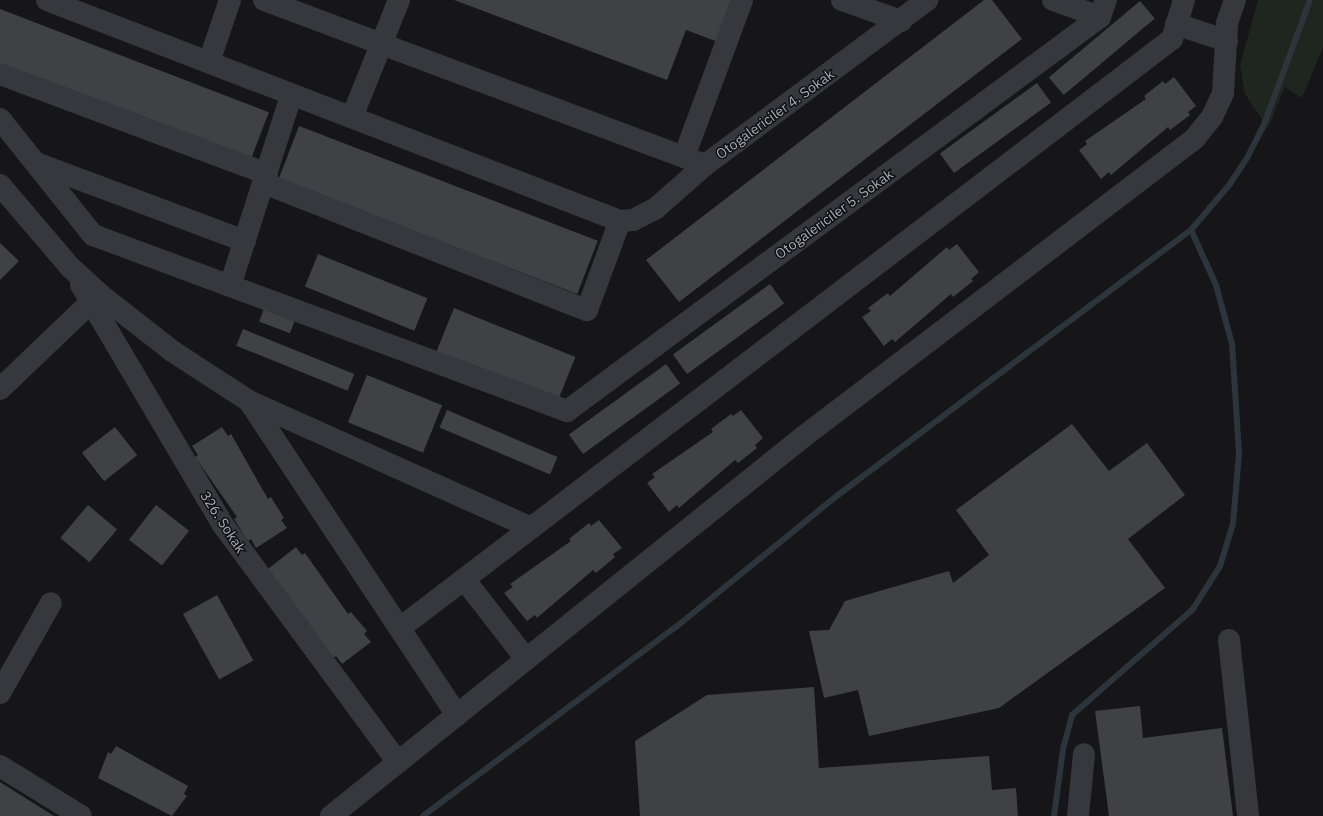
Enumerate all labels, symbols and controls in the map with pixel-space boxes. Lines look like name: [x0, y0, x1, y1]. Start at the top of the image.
street label: Otogalericiler 4. Sokak: [713, 66, 837, 162]
street label: Otogalericiler 5. Sokak: [772, 166, 896, 262]
street label: 326. Sokak: [197, 488, 249, 556]

